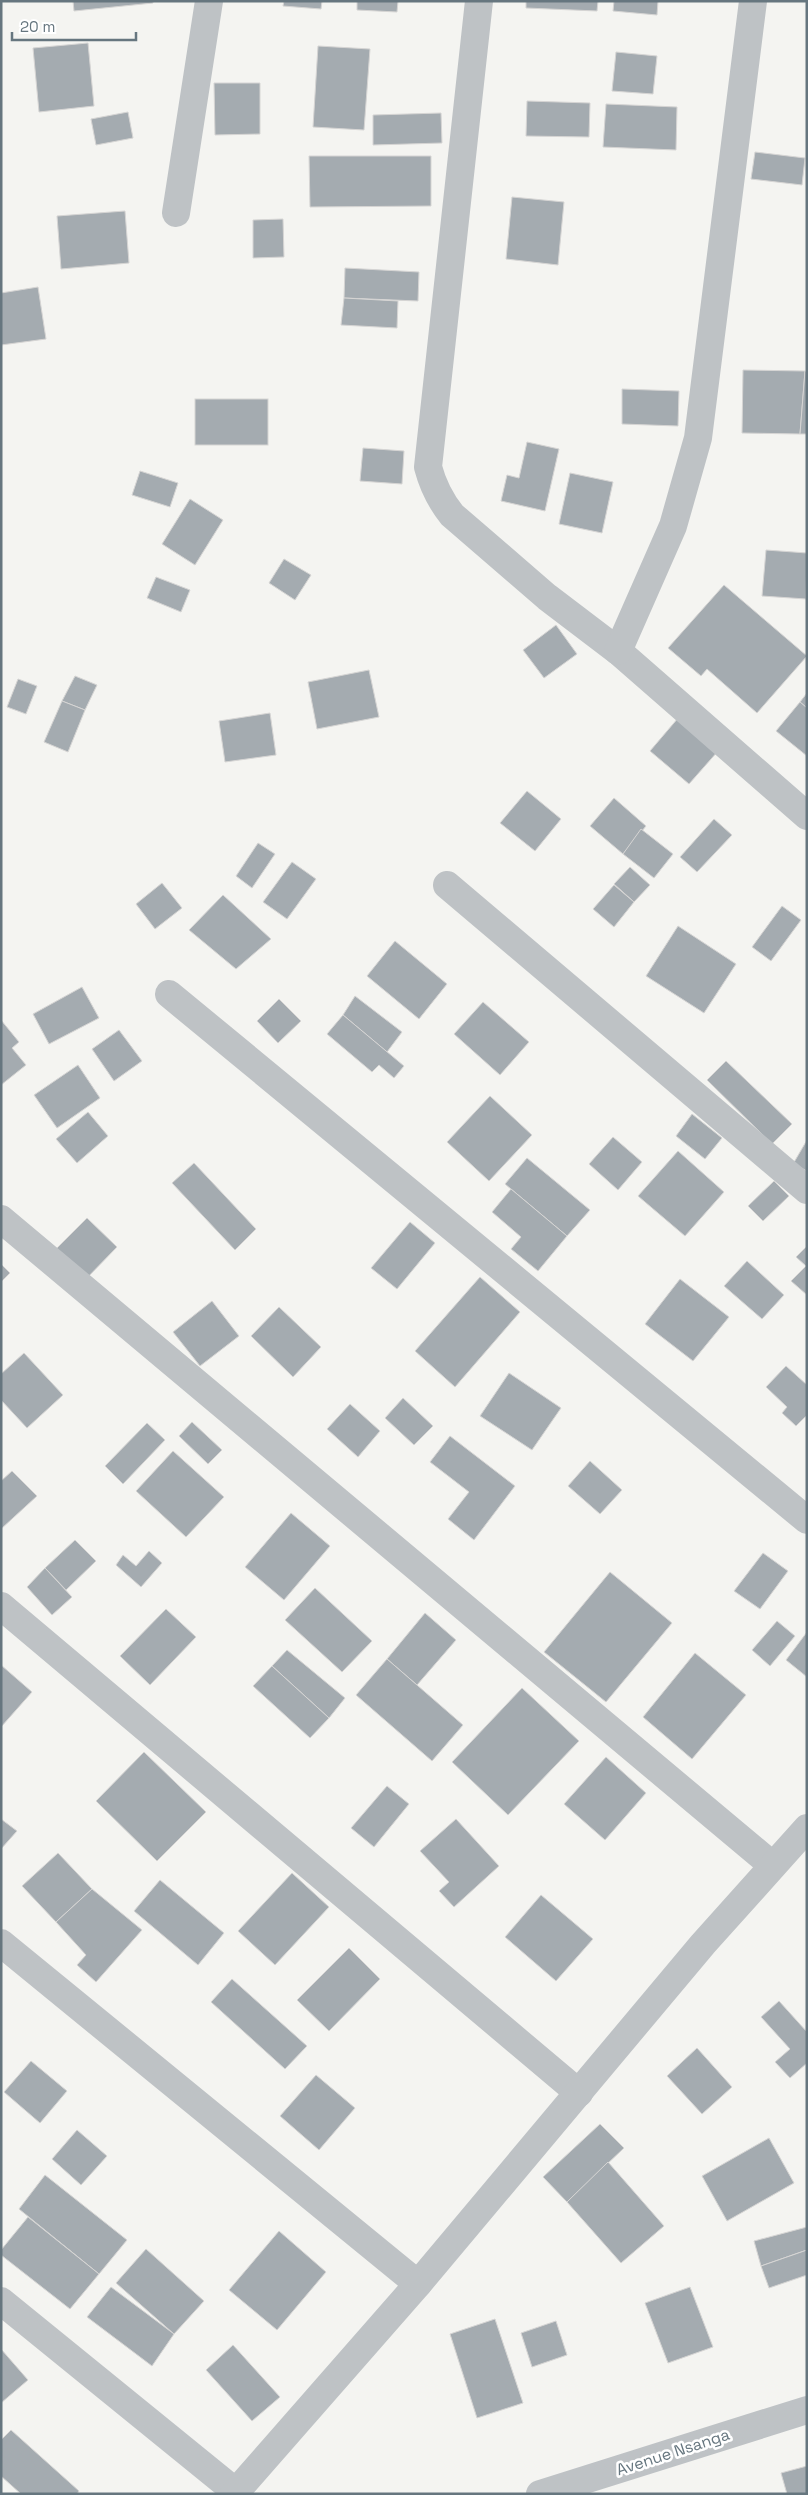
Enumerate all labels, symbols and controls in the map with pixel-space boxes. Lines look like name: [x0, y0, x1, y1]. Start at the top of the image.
scale bar: [12, 10, 136, 42]
text: 20 m: [20, 17, 55, 36]
street label: Avenue Nsanga: [614, 2424, 732, 2480]

